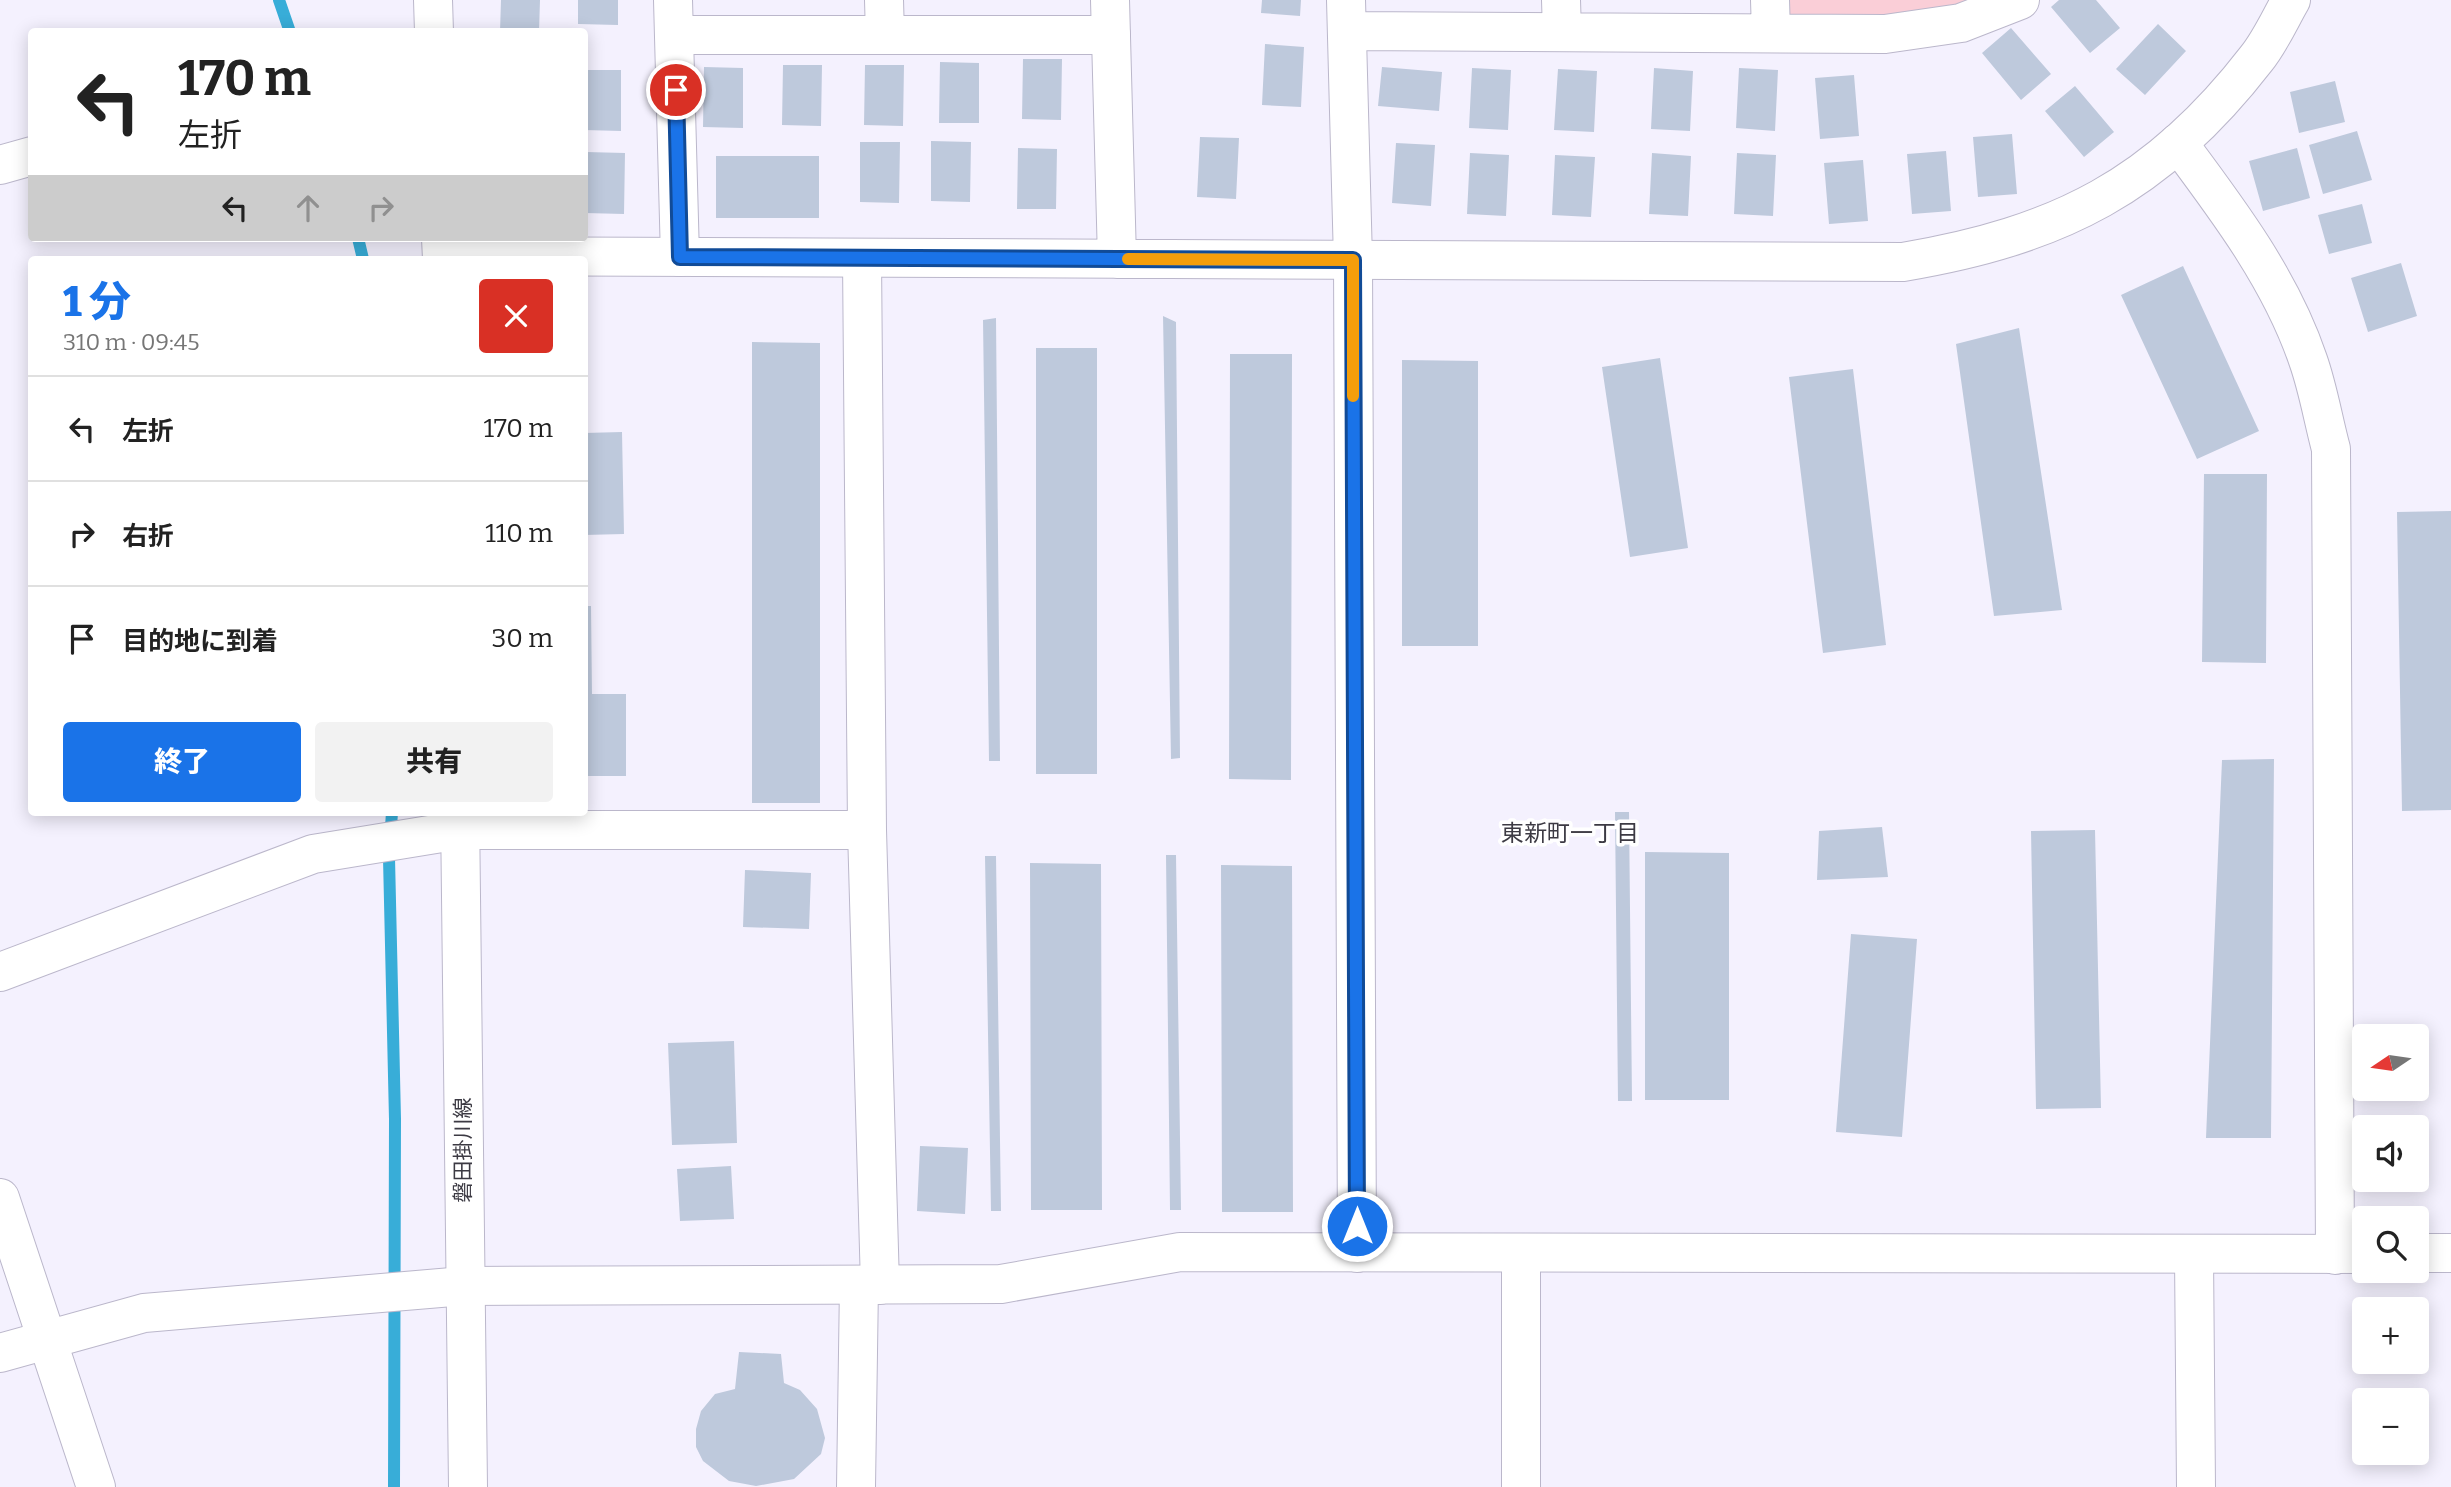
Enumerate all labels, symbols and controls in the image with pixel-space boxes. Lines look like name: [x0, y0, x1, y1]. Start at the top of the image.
text: 170 m: [178, 49, 311, 108]
icon: left: [63, 56, 154, 147]
pin: [646, 60, 706, 120]
icon: arrive: [657, 71, 695, 109]
text: 左折: [178, 116, 242, 154]
icon: left: [216, 189, 254, 227]
icon: ahead: [289, 189, 327, 227]
icon: right: [362, 189, 400, 227]
text: 1 分: [63, 277, 131, 327]
button: close: [479, 279, 553, 353]
text: 310 m · 09:45: [63, 328, 200, 356]
icon: left: [63, 410, 101, 448]
text: 170 m: [483, 413, 553, 444]
text: 左折: [122, 416, 174, 447]
icon: right: [63, 515, 101, 553]
text: 110 m: [485, 518, 553, 549]
text: 右折: [122, 521, 174, 552]
icon: arrive: [63, 620, 101, 658]
text: 30 m: [492, 623, 553, 654]
text: 目的地に到着: [122, 626, 278, 657]
button: 終了: [63, 722, 301, 802]
button: 共有: [315, 722, 553, 802]
district label: 東新町一丁目: [1501, 819, 1639, 847]
north arrow: [2352, 1024, 2429, 1101]
map controls: [2352, 1024, 2429, 1465]
street label: 磐田掛川線: [450, 1098, 476, 1203]
button: sound: [2352, 1115, 2429, 1192]
position arrow: [1320, 1189, 1394, 1263]
button: search: [2352, 1206, 2429, 1283]
button: +: [2352, 1297, 2429, 1374]
button: −: [2352, 1388, 2429, 1465]

